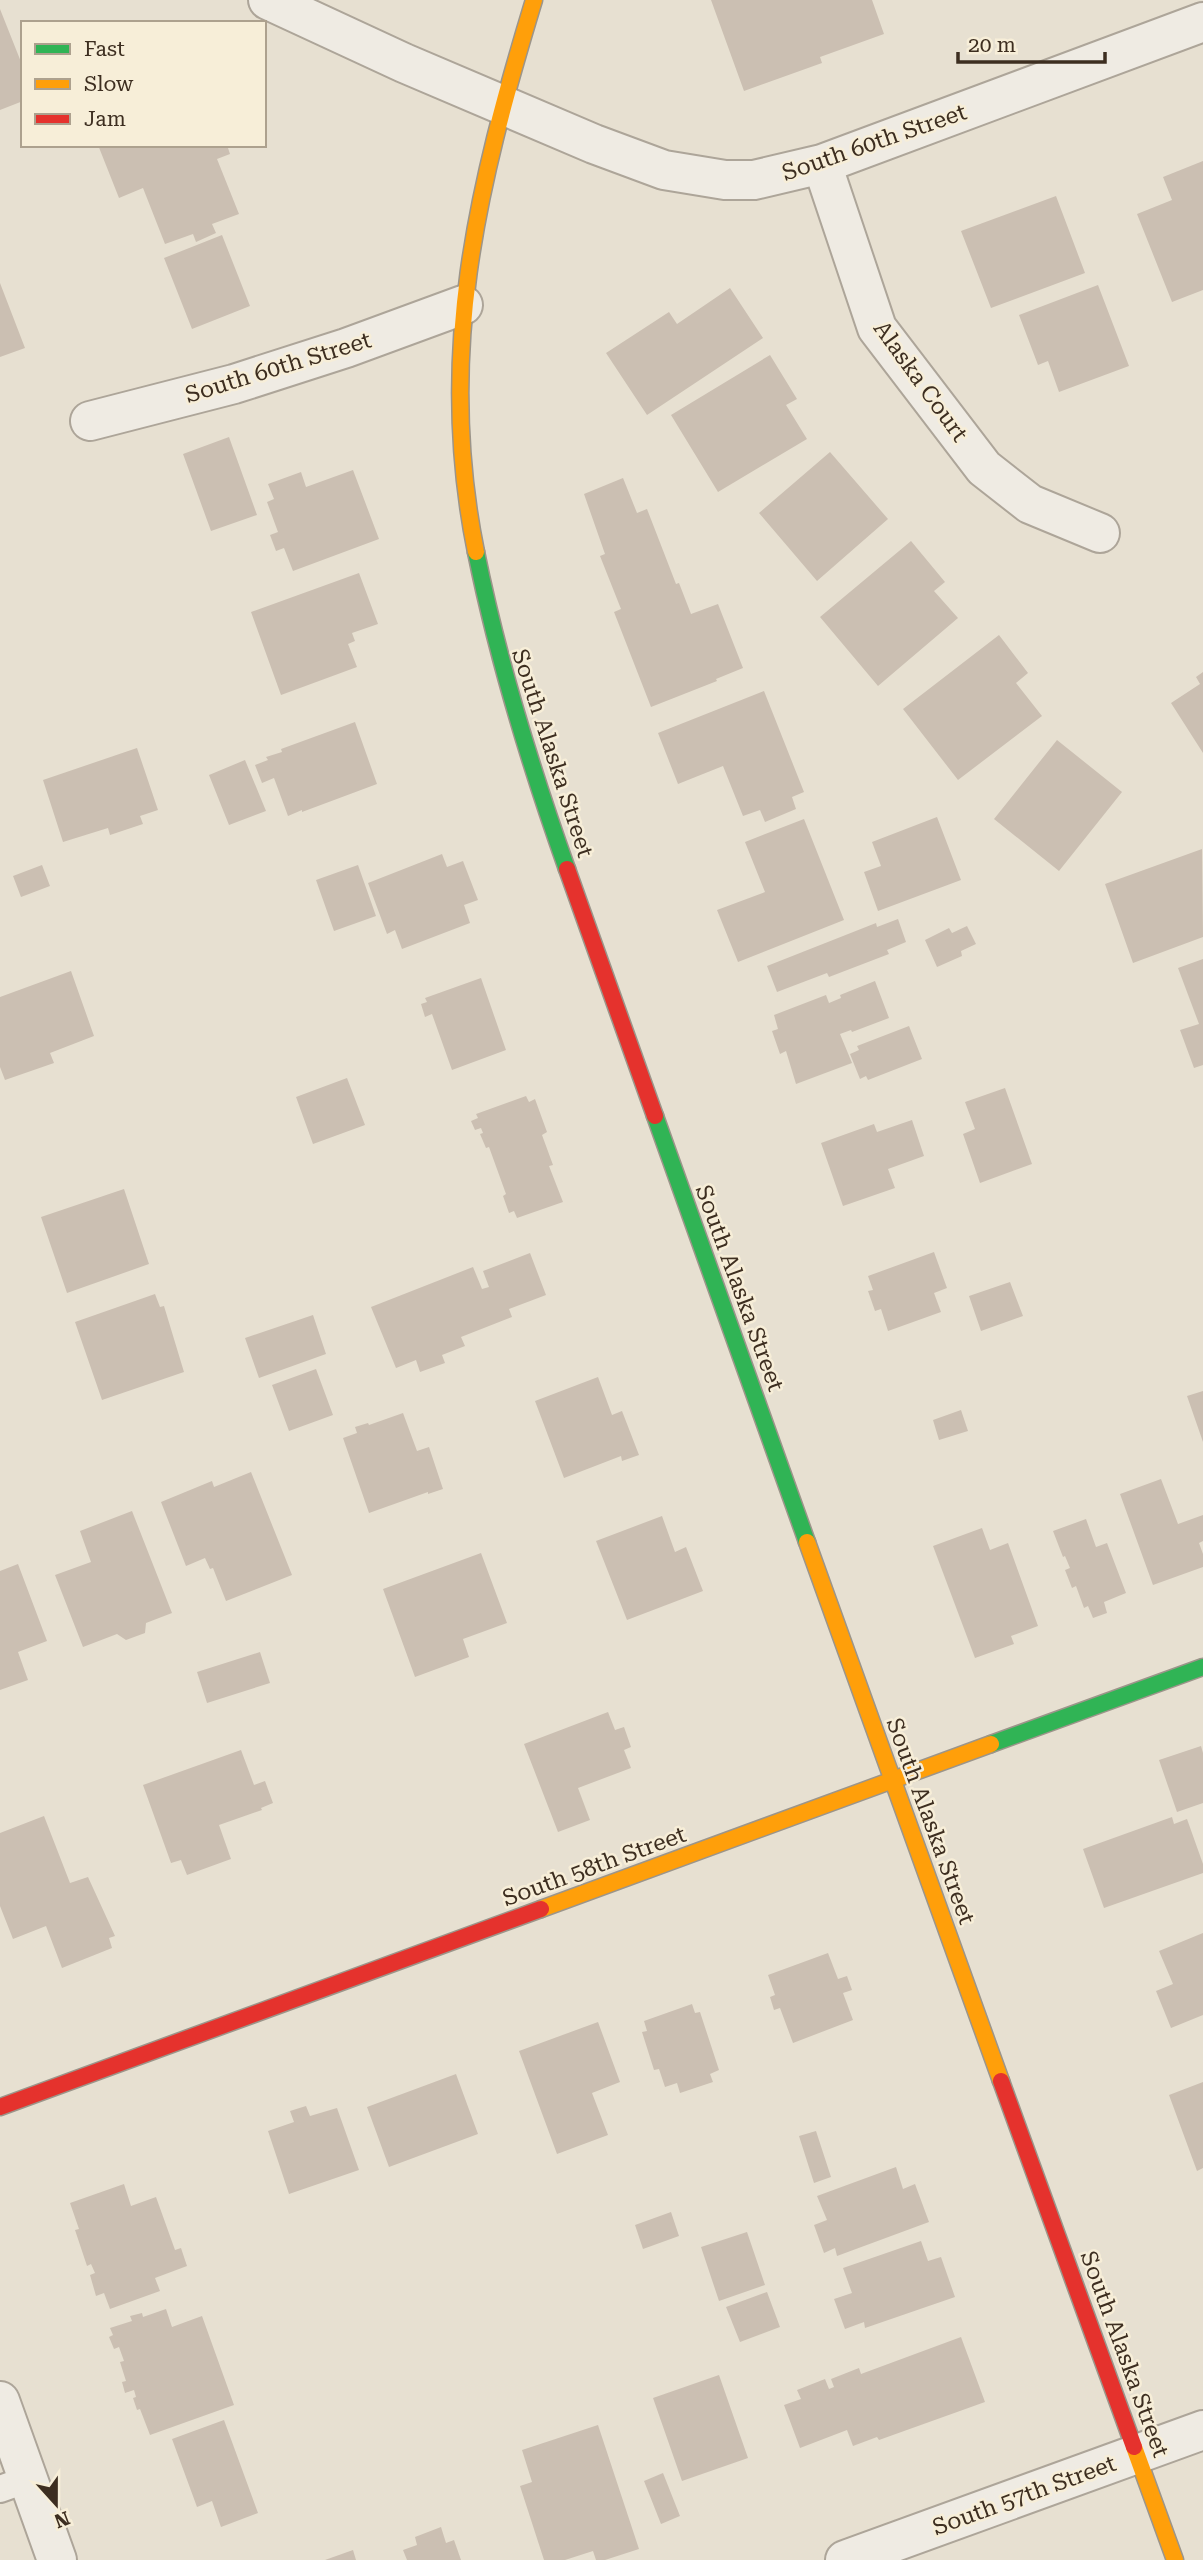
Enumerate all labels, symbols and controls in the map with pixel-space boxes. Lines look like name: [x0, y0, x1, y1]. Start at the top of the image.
legend: [21, 21, 266, 147]
scale bar: [958, 21, 1105, 65]
text: 20 m: [968, 33, 1016, 57]
text: Fast: [84, 37, 125, 61]
text: Slow: [84, 72, 134, 96]
street label: South 60th Street: [778, 98, 970, 187]
text: Jam: [84, 107, 126, 131]
street label: Alaska Court: [868, 316, 974, 447]
street label: South 60th Street: [182, 326, 375, 409]
street label: South Alaska Street: [506, 646, 599, 861]
street label: South Alaska Street: [690, 1181, 790, 1395]
street label: South Alaska Street: [881, 1714, 981, 1928]
street label: South 58th Street: [499, 1821, 690, 1912]
street label: South Alaska Street: [1075, 2247, 1175, 2461]
street label: South 57th Street: [929, 2450, 1120, 2541]
north arrow: [21, 2469, 91, 2539]
text: N: [51, 2506, 73, 2533]

